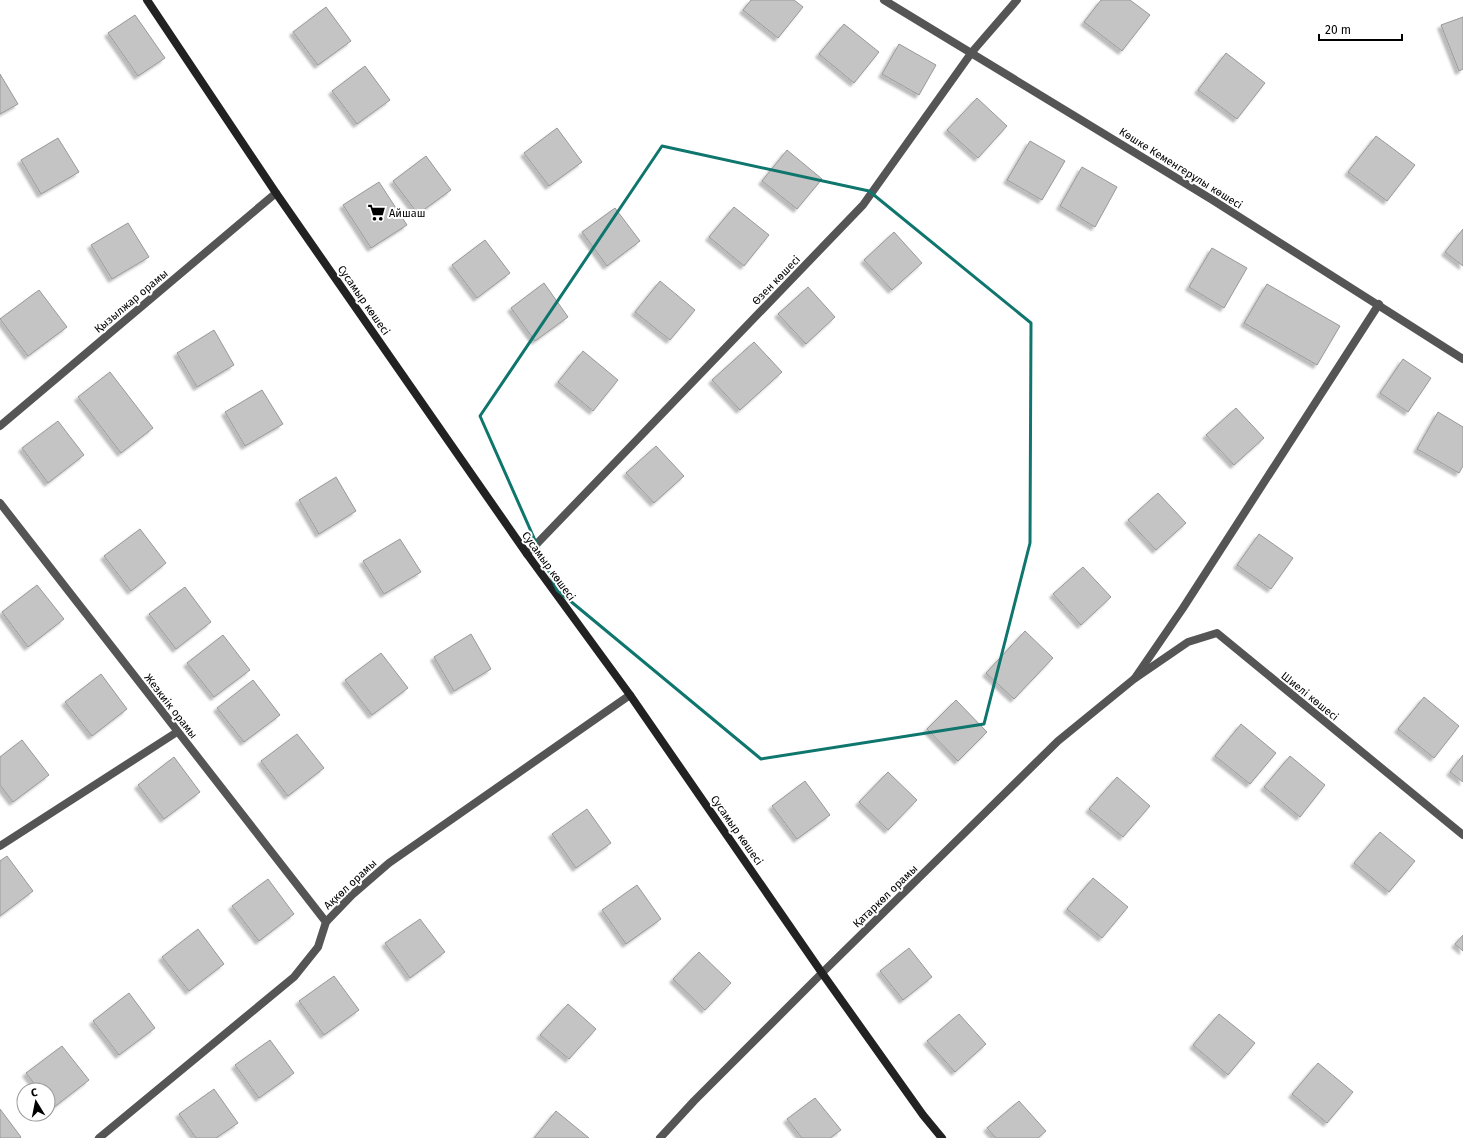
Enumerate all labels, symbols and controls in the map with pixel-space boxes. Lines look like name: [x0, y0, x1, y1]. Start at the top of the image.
scale bar: [1319, 16, 1402, 42]
text: 20 m: [1325, 23, 1351, 37]
street label: Көшке Кеменгерұлы көшесі: [1117, 125, 1245, 212]
supermarket icon: Айшаш: [366, 203, 386, 223]
place label: Айшаш: [389, 207, 425, 220]
street label: Өзен көшесі: [750, 253, 803, 308]
street label: Сусамыр көшесі: [335, 263, 392, 338]
street label: Қызылжар орамы: [92, 267, 171, 336]
street label: Сусамыр көшесі: [519, 529, 578, 603]
street label: Шиелі көшесі: [1278, 669, 1341, 724]
street label: Жезкиік орамы: [141, 671, 200, 741]
street label: Сусамыр көшесі: [708, 793, 765, 868]
street label: Ақкөл орамы: [321, 857, 379, 912]
street label: Қатаркөл орамы: [850, 862, 920, 930]
north arrow: [16, 1082, 56, 1122]
text: С: [30, 1086, 39, 1100]

